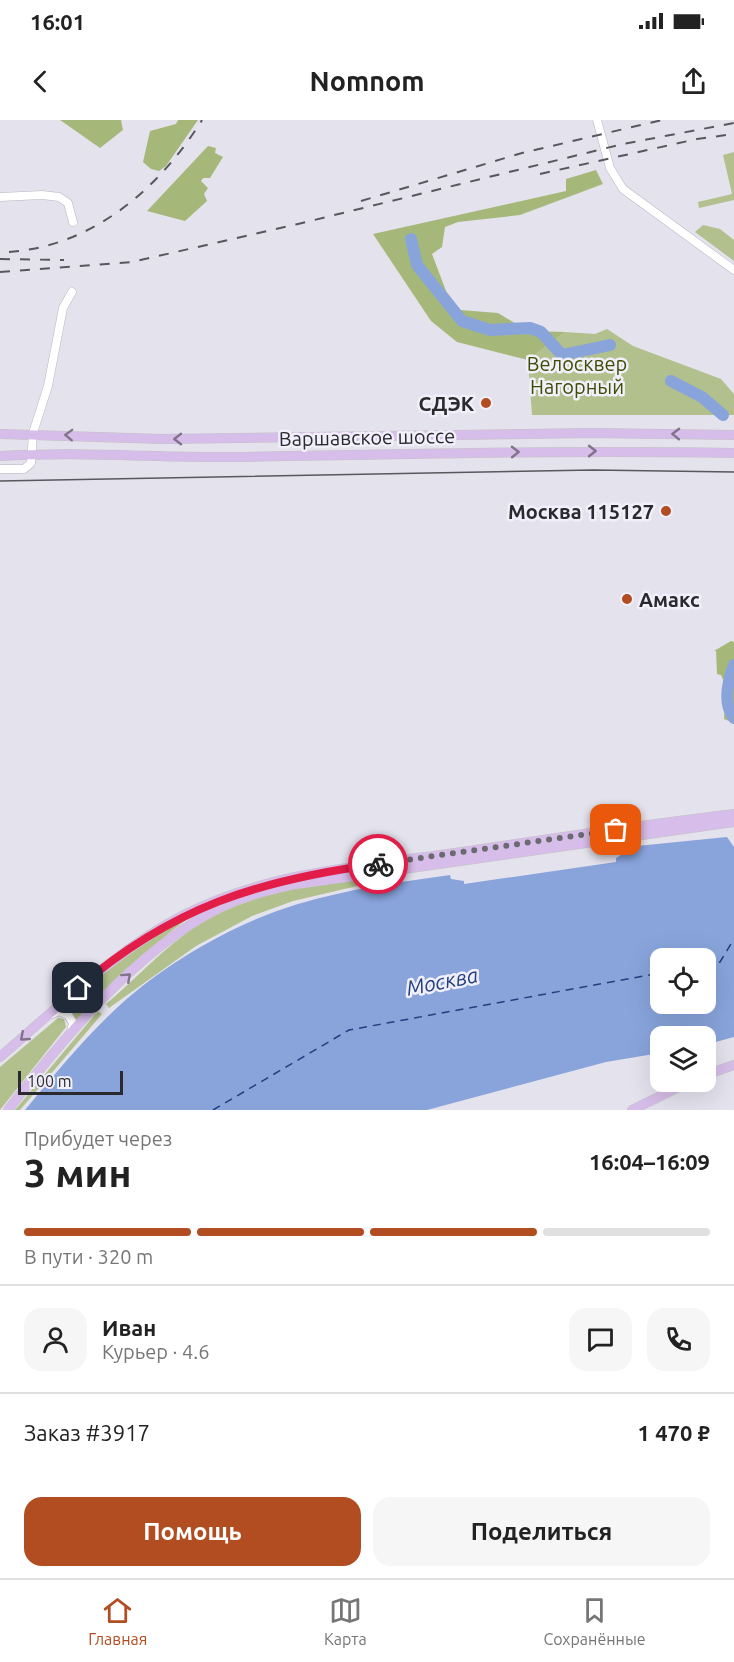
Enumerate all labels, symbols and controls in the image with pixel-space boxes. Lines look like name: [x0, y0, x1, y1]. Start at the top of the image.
text: 16:01: [30, 9, 85, 34]
icon: back: [24, 65, 57, 98]
icon: share: [677, 65, 710, 98]
text: Nomnom: [310, 66, 425, 96]
park label: Велосквер Нагорный: [527, 352, 627, 398]
place label: СДЭК: [418, 392, 475, 415]
marker: СДЭК: [479, 396, 493, 410]
street label: Варшавское шоссе: [279, 424, 455, 450]
one-way arrow: [65, 428, 74, 441]
one-way arrow: [671, 428, 680, 440]
one-way arrow: [174, 433, 183, 445]
one-way arrow: [587, 445, 596, 457]
one-way arrow: [510, 446, 519, 458]
place label: Москва 115127: [508, 500, 654, 523]
marker: Москва 115127: [659, 504, 673, 518]
place label: Амакс: [639, 588, 700, 611]
marker: Амакс: [620, 592, 634, 606]
pin: [590, 804, 641, 855]
icon: bag: [599, 813, 632, 846]
courier: [348, 834, 408, 894]
icon: bike: [362, 848, 395, 881]
map controls: [650, 948, 716, 1092]
button: locate: [650, 948, 716, 1014]
pin: [52, 962, 103, 1013]
water label: Москва: [404, 962, 480, 1000]
icon: home: [61, 971, 94, 1004]
one-way arrow: [120, 973, 130, 984]
button: layers: [650, 1026, 716, 1092]
one-way arrow: [20, 1029, 31, 1040]
scale bar: [18, 1068, 123, 1096]
text: 100 m: [27, 1072, 72, 1090]
text: Прибудет через: [24, 1127, 172, 1150]
text: 16:04–16:09: [589, 1149, 710, 1174]
text: 3 мин: [24, 1151, 132, 1194]
text: В пути · 320 m: [24, 1245, 153, 1268]
button: person: [24, 1308, 87, 1371]
button: chat: [569, 1308, 632, 1371]
button: phone: [647, 1308, 710, 1371]
text: Иван: [102, 1315, 156, 1340]
text: Курьер · 4.6: [102, 1340, 209, 1363]
text: Заказ #3917: [24, 1420, 150, 1445]
text: 1 470 ₽: [638, 1420, 710, 1445]
button: Помощь: [24, 1497, 361, 1566]
button: Поделиться: [373, 1497, 710, 1566]
tab: Главная: [88, 1594, 147, 1648]
tab: Карта: [324, 1594, 367, 1648]
tab: Сохранённые: [543, 1594, 646, 1648]

